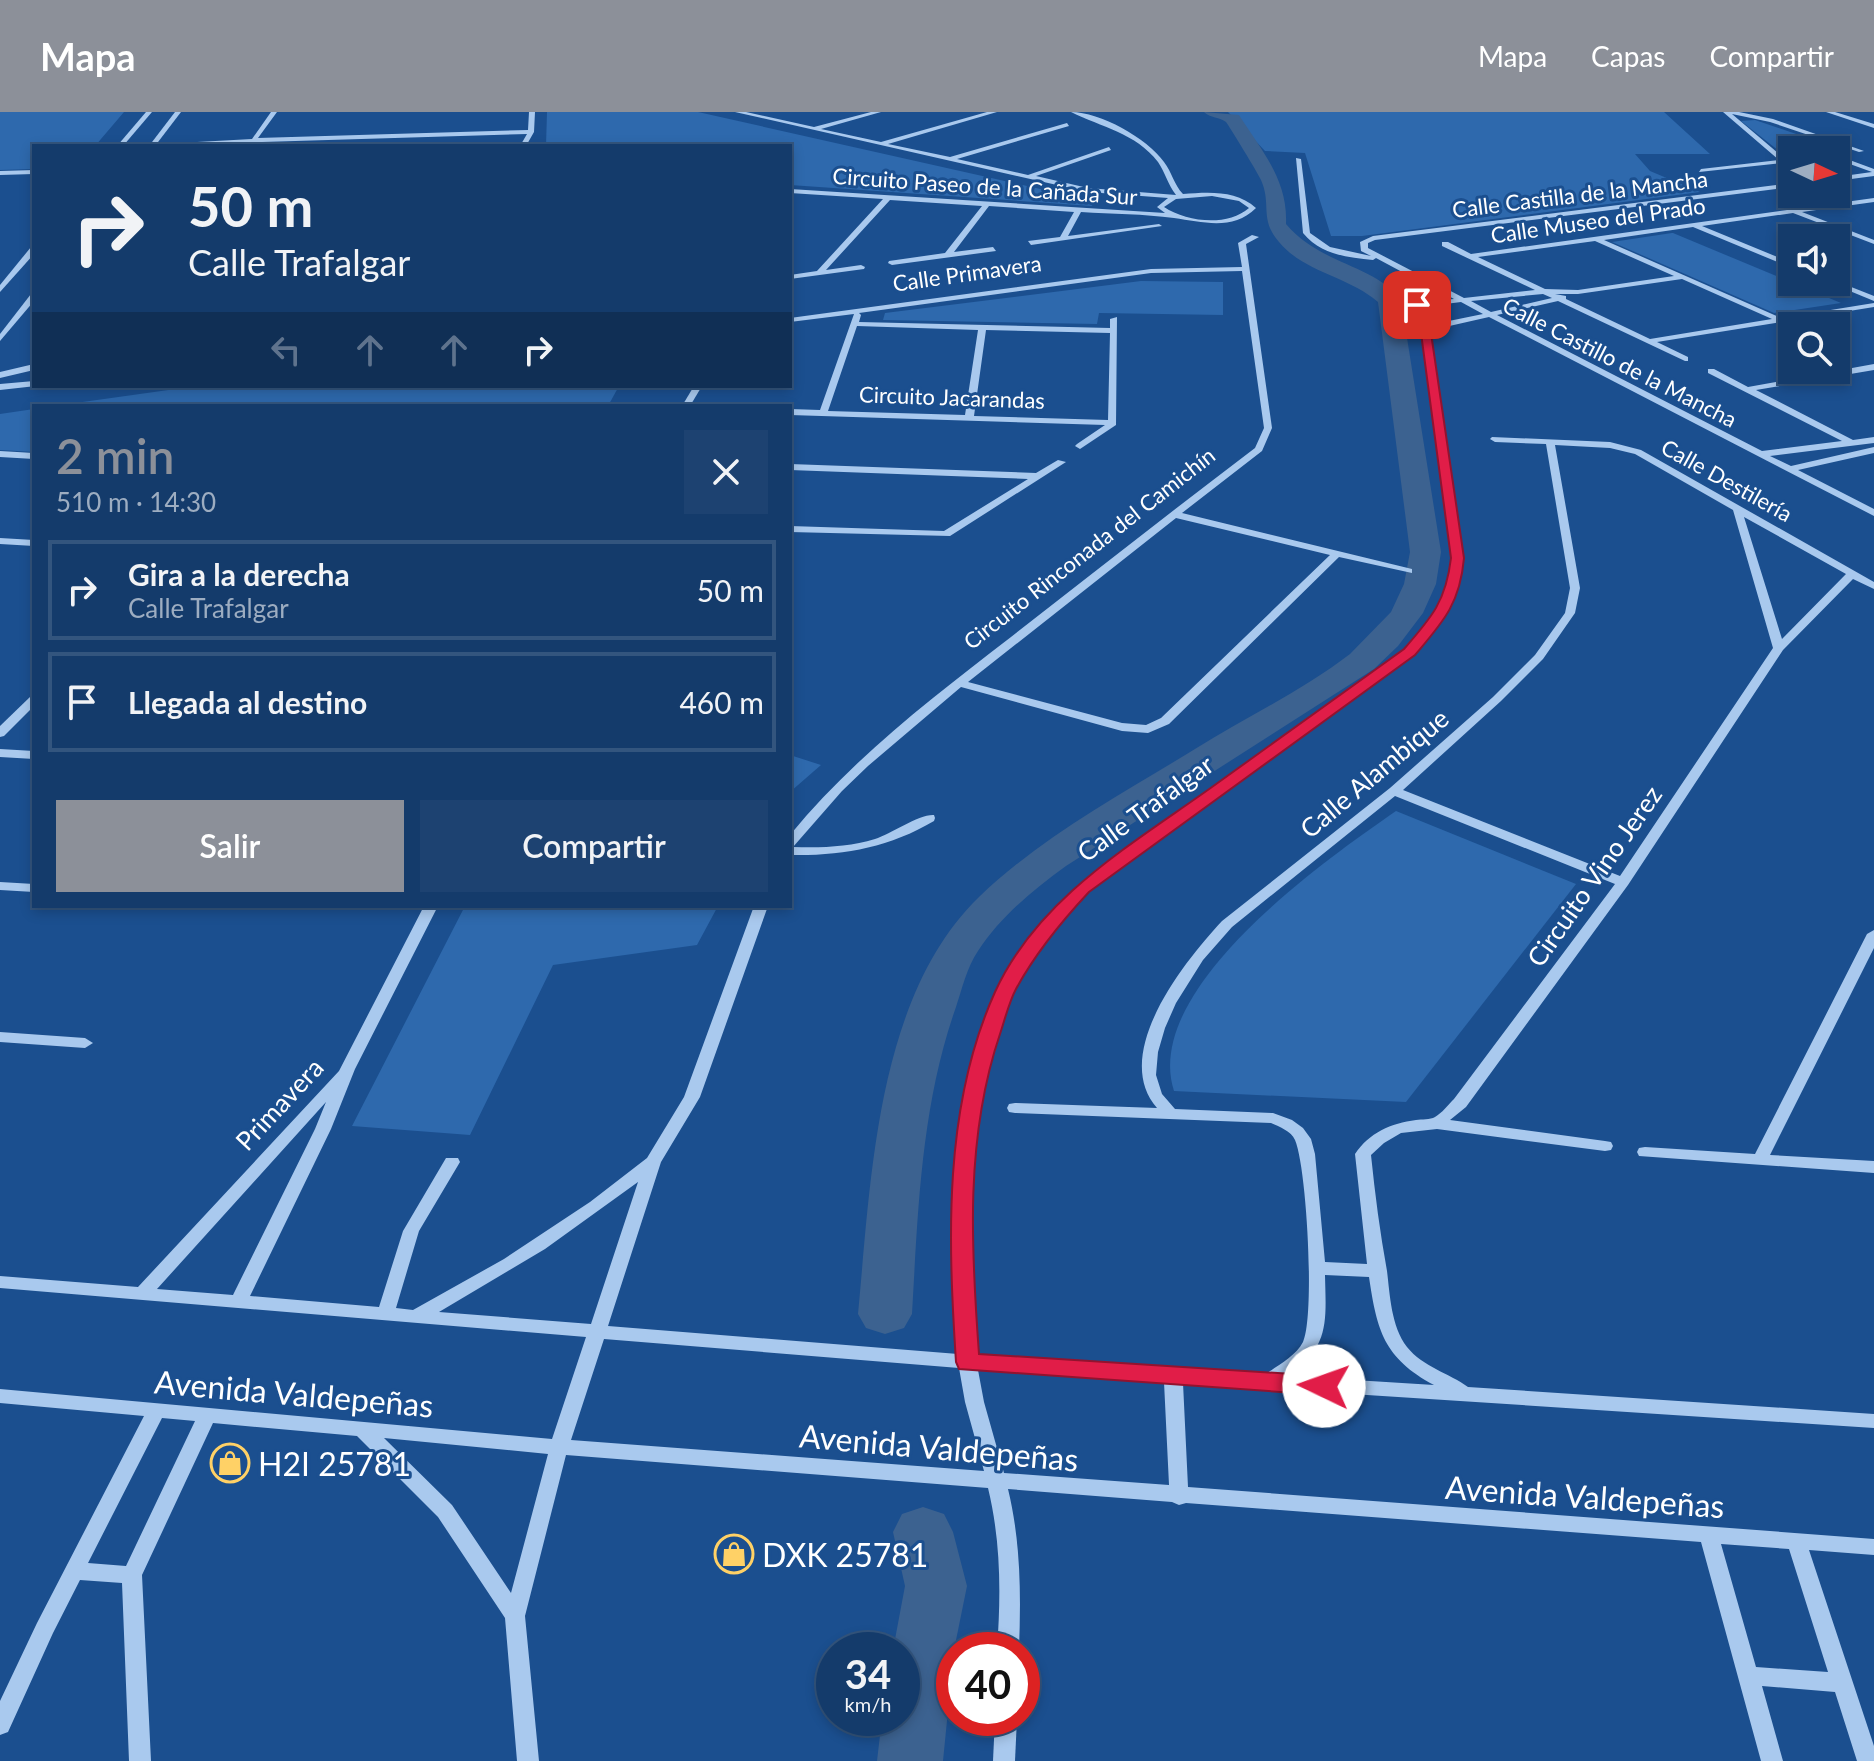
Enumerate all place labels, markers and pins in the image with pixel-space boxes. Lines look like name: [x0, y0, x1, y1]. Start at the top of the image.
pin: [1383, 271, 1451, 339]
shop icon: H2I 25781: [209, 1442, 251, 1484]
place label: H2I 25781: [258, 1444, 411, 1483]
shop icon: DXK 25781: [713, 1533, 755, 1575]
place label: DXK 25781: [762, 1535, 928, 1574]

